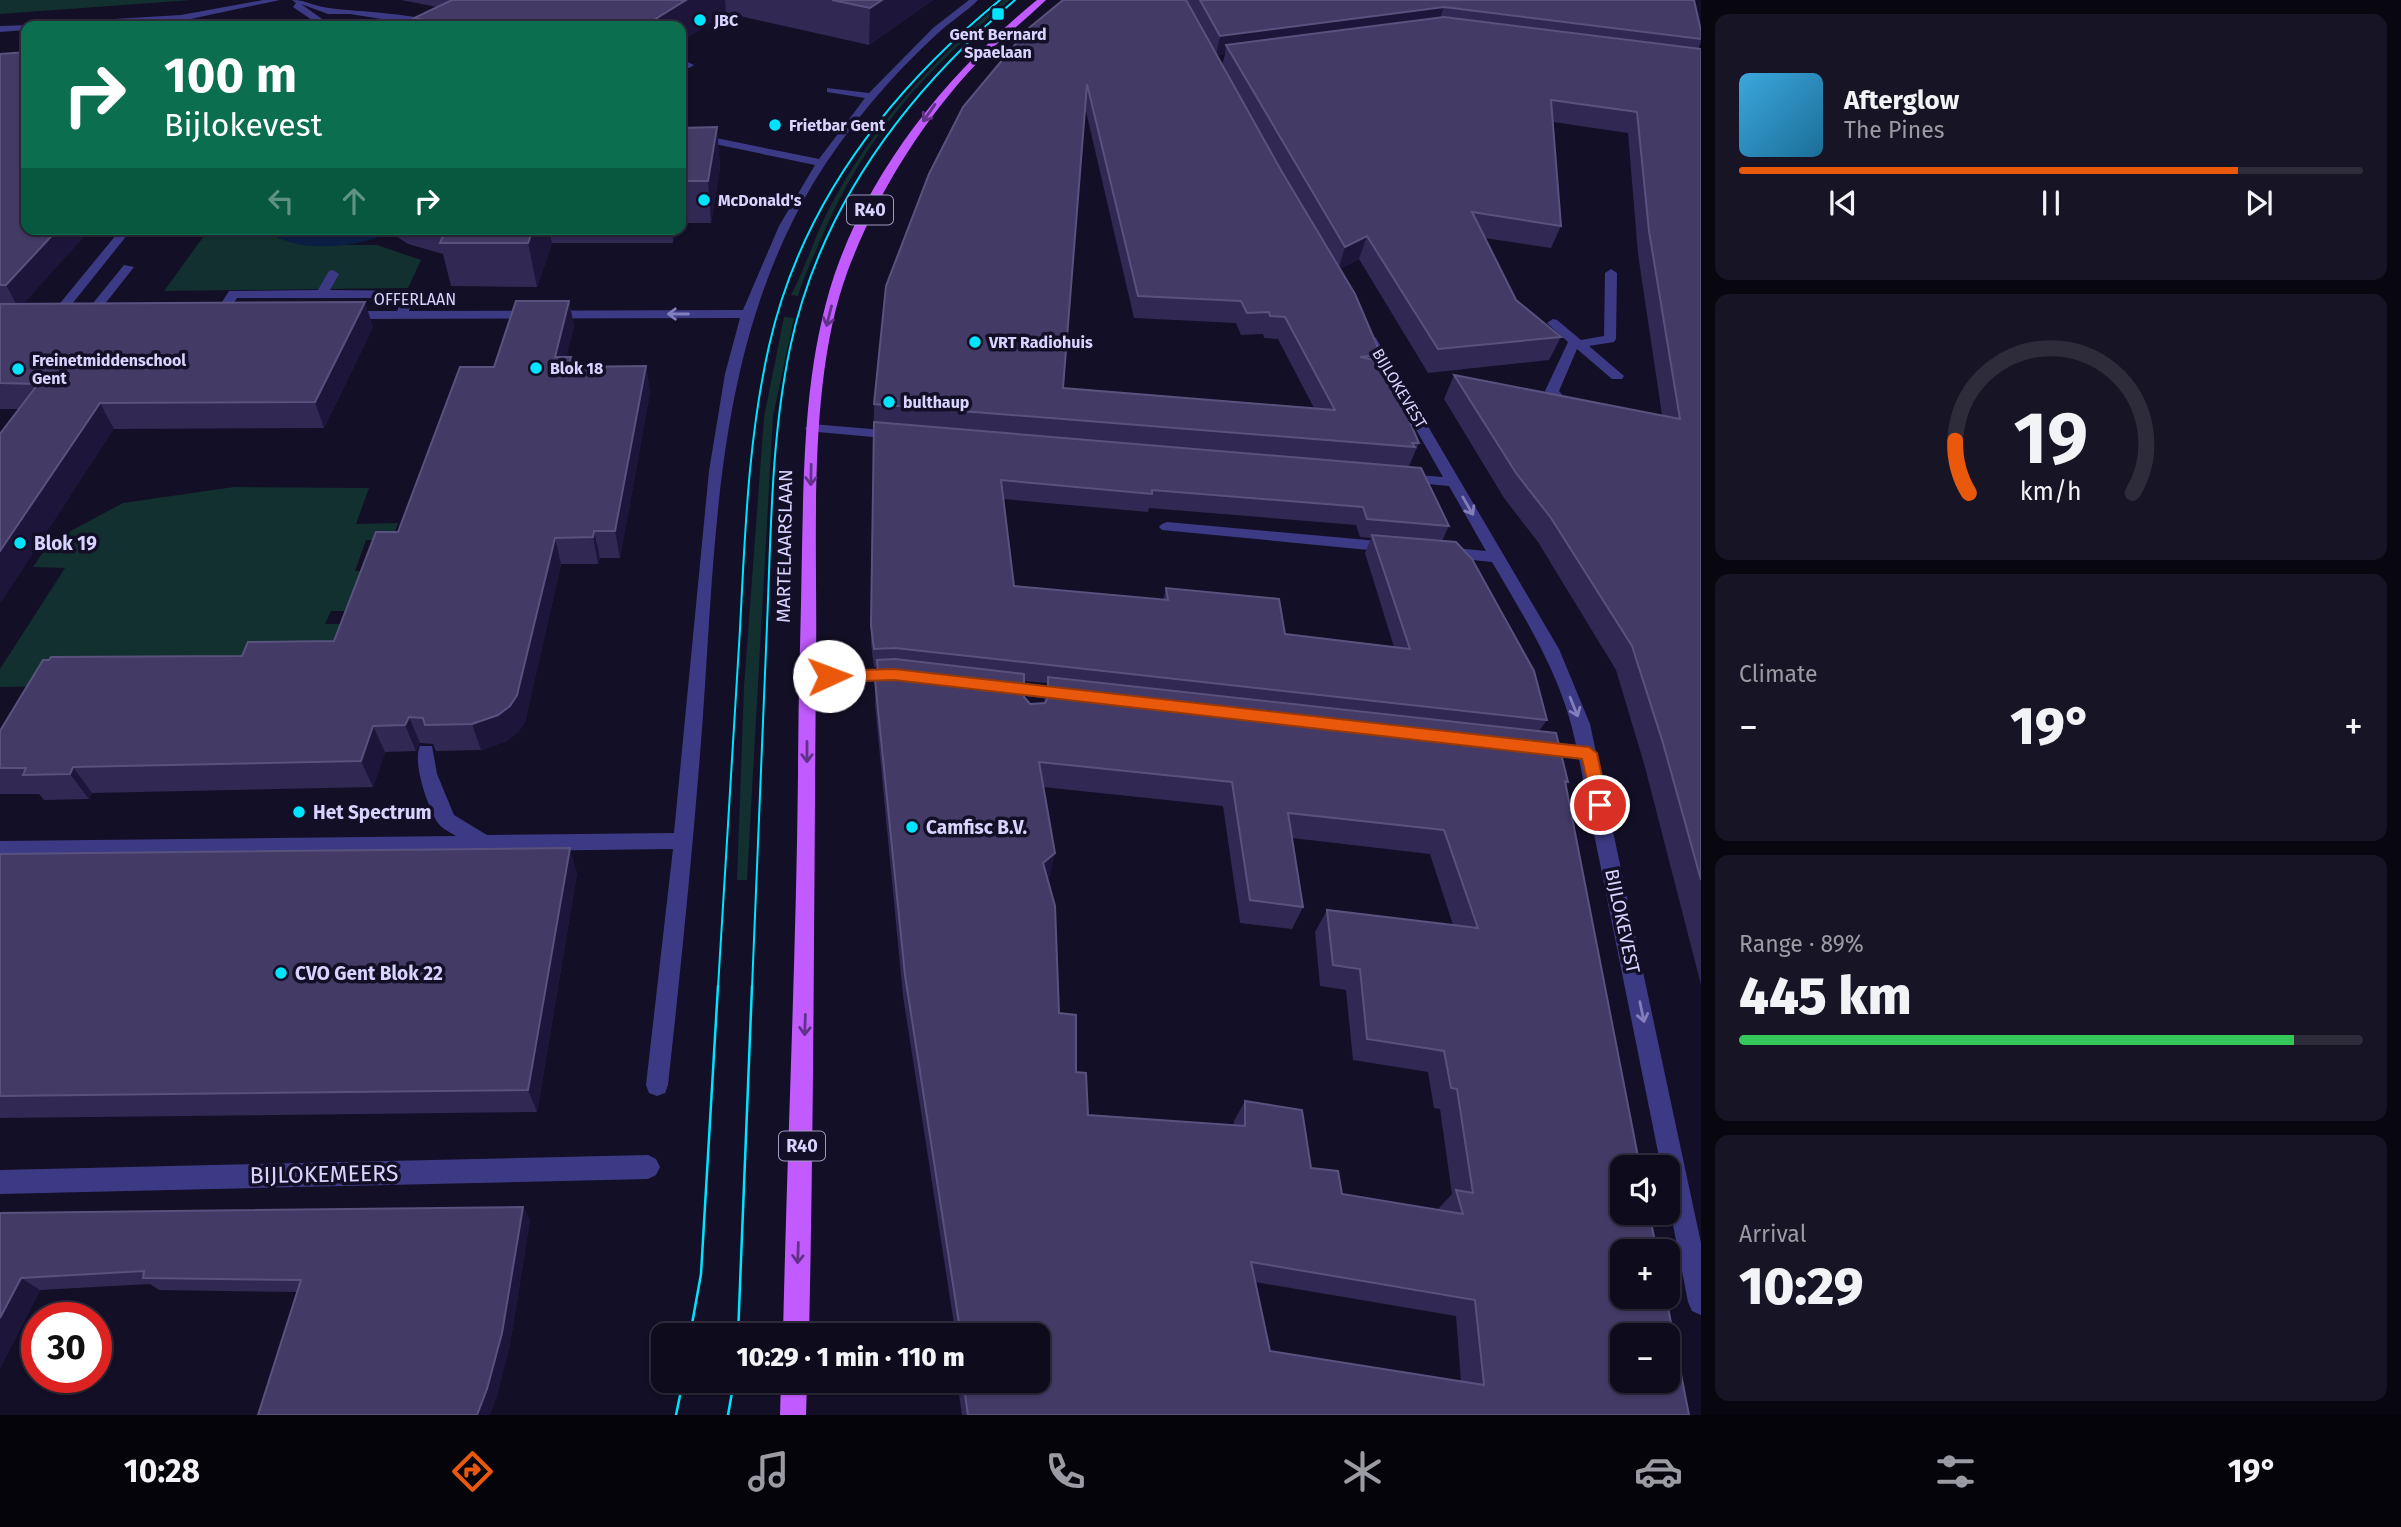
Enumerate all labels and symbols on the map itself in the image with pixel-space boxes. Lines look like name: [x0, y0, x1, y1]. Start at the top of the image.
marker: Gent Bernard Spaelaan: [990, 6, 1006, 22]
place label: JBC: [713, 11, 739, 30]
marker: JBC: [692, 12, 708, 28]
place label: Gent Bernard Spaelaan: [949, 25, 1047, 62]
one-way arrow: [922, 103, 936, 122]
place label: Frietbar Gent: [789, 116, 886, 135]
marker: Frietbar Gent: [767, 117, 783, 133]
place label: McDonald's: [718, 191, 802, 210]
marker: McDonald's: [696, 192, 712, 208]
road number: R40: [847, 196, 893, 224]
street label: OFFERLAAN: [374, 290, 456, 309]
one-way arrow: [822, 304, 835, 327]
one-way arrow: [667, 307, 690, 321]
place label: VRT Radiohuis: [988, 333, 1093, 352]
marker: VRT Radiohuis: [967, 334, 983, 350]
street label: BIJLOKEVEST: [1368, 345, 1431, 432]
place label: Freinetmiddenschool Gent: [32, 351, 186, 388]
place label: Blok 18: [550, 359, 603, 378]
marker: Blok 18: [528, 360, 544, 376]
marker: Freinetmiddenschool Gent: [10, 361, 26, 377]
place label: bulthaup: [903, 393, 969, 412]
marker: bulthaup: [881, 394, 897, 410]
one-way arrow: [804, 464, 818, 487]
street label: MARTELAARSLAAN: [772, 469, 797, 623]
one-way arrow: [1462, 495, 1476, 515]
place label: Blok 19: [34, 532, 97, 555]
marker: Blok 19: [12, 535, 28, 551]
position arrow: [792, 639, 866, 713]
one-way arrow: [1568, 695, 1581, 717]
one-way arrow: [800, 740, 814, 763]
pin: [1570, 775, 1630, 835]
place label: Het Spectrum: [313, 801, 432, 824]
marker: Het Spectrum: [291, 804, 307, 820]
place label: Camfisc B.V.: [926, 816, 1027, 839]
marker: Camfisc B.V.: [904, 819, 920, 835]
street label: BIJLOKEVEST: [1600, 867, 1645, 976]
place label: CVO Gent Blok 22: [295, 962, 443, 985]
marker: CVO Gent Blok 22: [273, 965, 289, 981]
one-way arrow: [1635, 1000, 1649, 1023]
one-way arrow: [799, 1013, 812, 1036]
road number: R40: [779, 1132, 825, 1161]
street label: BIJLOKEMEERS: [249, 1159, 399, 1189]
one-way arrow: [792, 1241, 805, 1264]
speed limit sign: 30: [21, 1302, 112, 1393]

